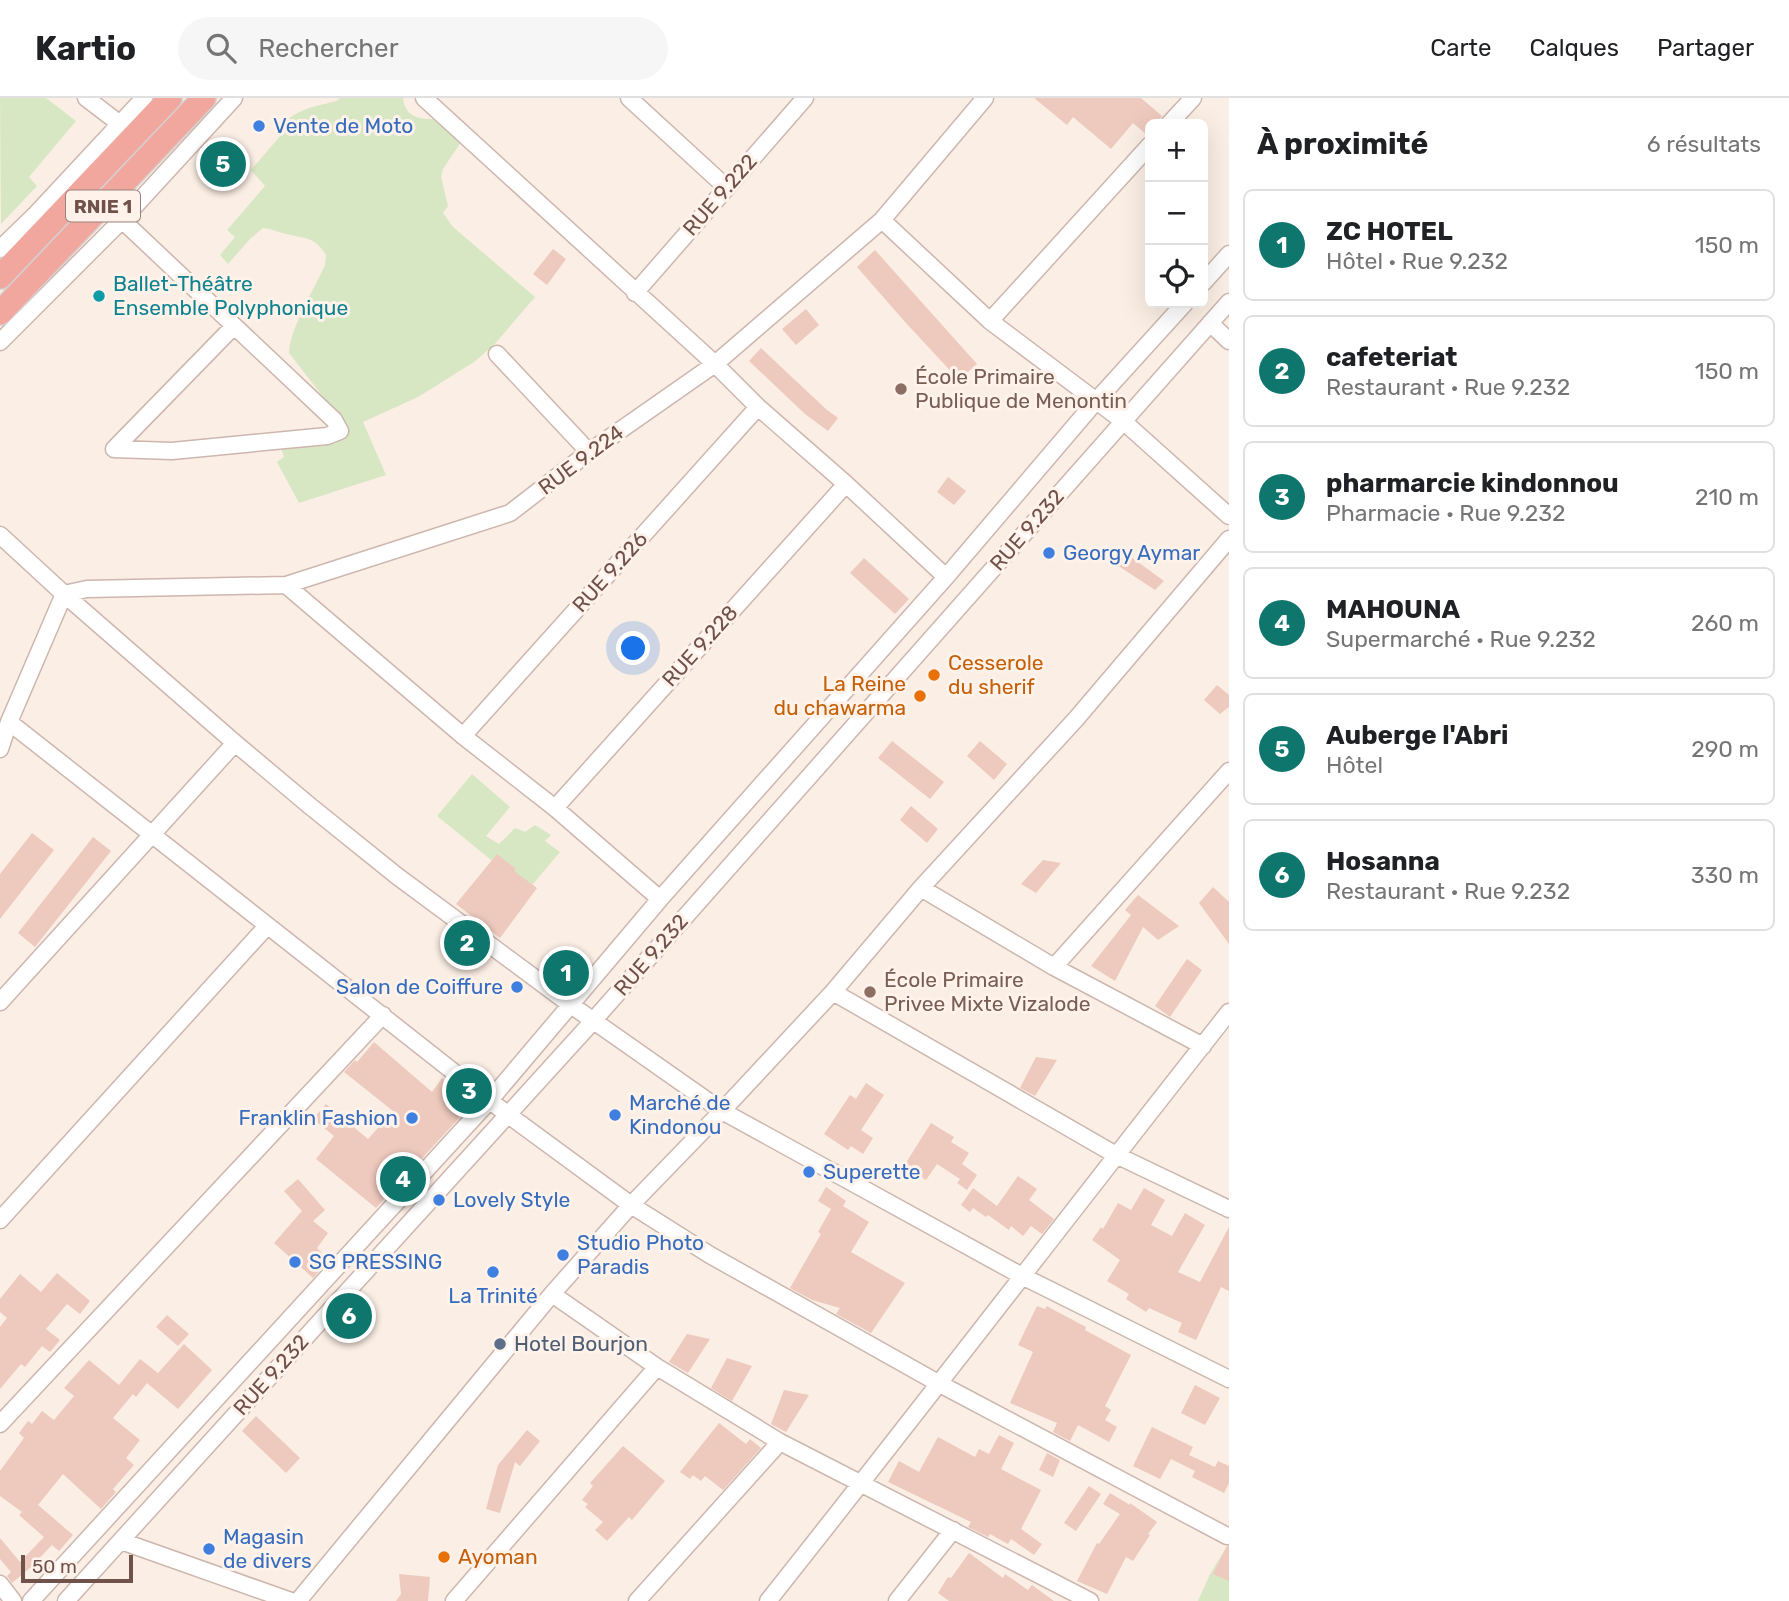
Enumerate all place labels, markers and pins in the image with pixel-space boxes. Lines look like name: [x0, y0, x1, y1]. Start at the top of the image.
place label: Vente de Moto: [273, 113, 413, 138]
marker: Vente de Moto: [251, 118, 267, 134]
pin: 5: [200, 138, 246, 190]
place label: Ballet-Théâtre Ensemble Polyphonique: [113, 271, 348, 320]
marker: Ballet-Théâtre Ensemble Polyphonique: [91, 288, 107, 304]
place label: École Primaire Publique de Menontin: [915, 364, 1127, 413]
marker: École Primaire Publique de Menontin: [893, 381, 909, 397]
place label: Georgy Aymar: [1063, 540, 1200, 565]
marker: Georgy Aymar: [1041, 545, 1057, 561]
place label: Cesserole du sherif: [948, 650, 1044, 699]
marker: Cesserole du sherif: [926, 667, 942, 683]
place label: La Reine du chawarma: [773, 671, 906, 720]
marker: La Reine du chawarma: [912, 688, 928, 704]
pin: 2: [444, 917, 490, 969]
pin: 1: [543, 947, 589, 999]
place label: École Primaire Privee Mixte Vizalode: [884, 967, 1091, 1016]
place label: Salon de Coiffure: [336, 974, 503, 999]
marker: Salon de Coiffure: [509, 979, 525, 995]
marker: École Primaire Privee Mixte Vizalode: [862, 984, 878, 1000]
pin: 3: [446, 1065, 492, 1117]
place label: Marché de Kindonou: [629, 1090, 731, 1139]
place label: Franklin Fashion: [238, 1105, 398, 1130]
marker: Marché de Kindonou: [607, 1107, 623, 1123]
marker: Franklin Fashion: [404, 1110, 420, 1126]
pin: 4: [380, 1153, 426, 1205]
place label: Superette: [823, 1159, 921, 1184]
marker: Superette: [801, 1164, 817, 1180]
place label: Lovely Style: [453, 1187, 570, 1212]
marker: Lovely Style: [431, 1192, 447, 1208]
place label: Studio Photo Paradis: [577, 1230, 704, 1279]
marker: Studio Photo Paradis: [555, 1247, 571, 1263]
place label: SG PRESSING: [309, 1249, 442, 1274]
marker: SG PRESSING: [287, 1254, 303, 1270]
marker: La Trinité: [485, 1264, 501, 1280]
place label: La Trinité: [448, 1283, 538, 1308]
pin: 6: [326, 1290, 372, 1342]
place label: Hotel Bourjon: [514, 1331, 648, 1356]
marker: Hotel Bourjon: [492, 1336, 508, 1352]
place label: Magasin de divers: [223, 1524, 312, 1573]
marker: Magasin de divers: [201, 1541, 217, 1557]
place label: Ayoman: [458, 1544, 538, 1569]
marker: Ayoman: [436, 1549, 452, 1565]

